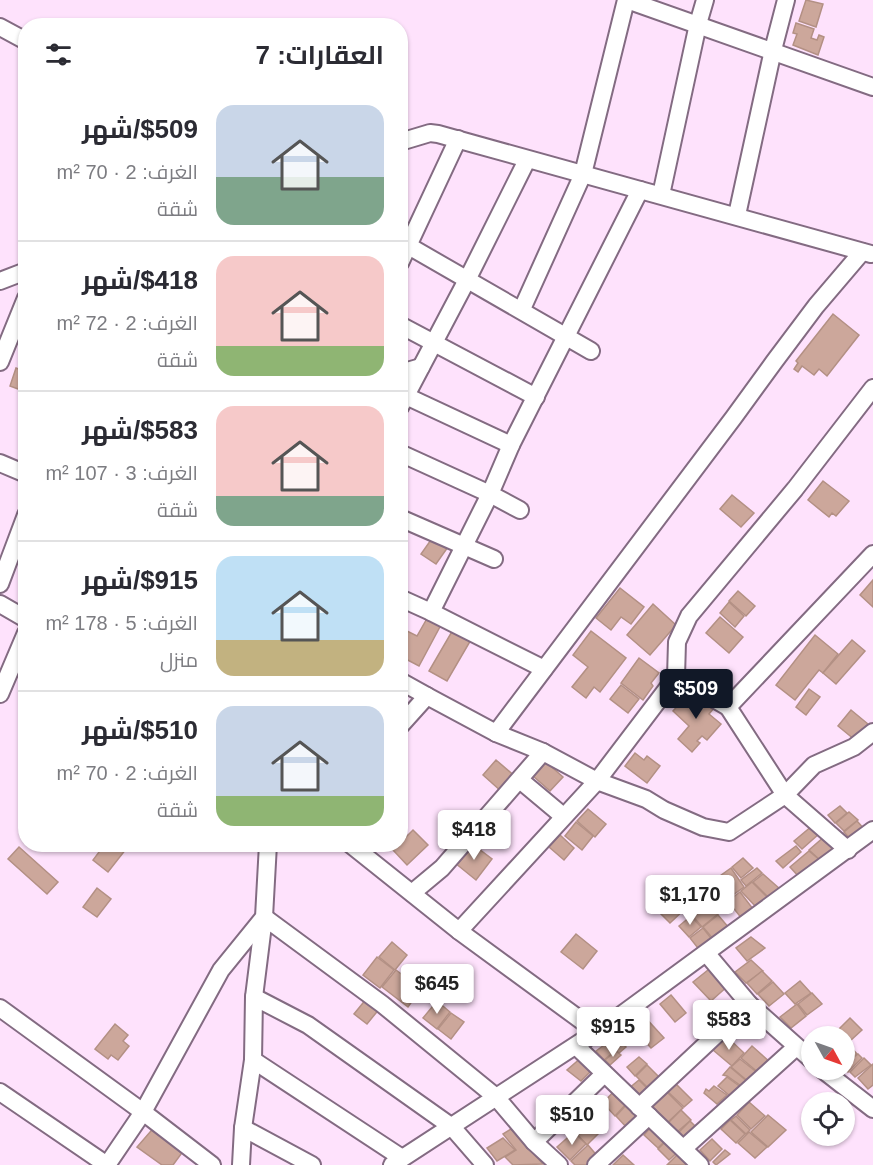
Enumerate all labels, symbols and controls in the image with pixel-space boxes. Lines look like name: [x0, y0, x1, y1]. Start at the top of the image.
icon: filters: [42, 38, 75, 71]
text: العقارات: 7: [256, 40, 384, 70]
text: $509/شهر: [82, 114, 198, 144]
icon: home: [264, 129, 336, 201]
text: الغرف: 2 · 70 m²: [57, 161, 198, 183]
text: شقة: [157, 198, 198, 220]
text: $418/شهر: [82, 265, 198, 295]
icon: home: [264, 280, 336, 352]
text: الغرف: 2 · 72 m²: [57, 312, 198, 334]
text: شقة: [157, 349, 198, 371]
text: $583/شهر: [82, 415, 198, 445]
icon: home: [264, 430, 336, 502]
text: الغرف: 3 · 107 m²: [45, 462, 198, 484]
text: شقة: [157, 499, 198, 521]
text: $915/شهر: [82, 565, 198, 595]
icon: home: [264, 580, 336, 652]
text: الغرف: 5 · 178 m²: [45, 612, 198, 634]
text: منزل: [160, 649, 198, 671]
pin: $509: [660, 669, 732, 720]
text: $509: [674, 677, 718, 699]
text: $510/شهر: [82, 715, 198, 745]
icon: home: [264, 730, 336, 802]
text: الغرف: 2 · 70 m²: [57, 762, 198, 784]
text: شقة: [157, 799, 198, 821]
pin: $418: [438, 810, 510, 861]
text: $418: [452, 818, 496, 840]
pin: $1,170: [641, 875, 739, 926]
text: $1,170: [659, 883, 721, 905]
pin: $645: [401, 964, 473, 1015]
text: $645: [415, 972, 459, 994]
pin: $583: [693, 1000, 765, 1051]
pin: $915: [577, 1007, 649, 1058]
text: $583: [707, 1008, 751, 1030]
text: $915: [591, 1015, 635, 1037]
north arrow: [801, 1026, 855, 1080]
map controls: [801, 1026, 855, 1146]
button: locate: [801, 1092, 855, 1146]
pin: $510: [536, 1095, 608, 1146]
text: $510: [550, 1103, 594, 1125]

